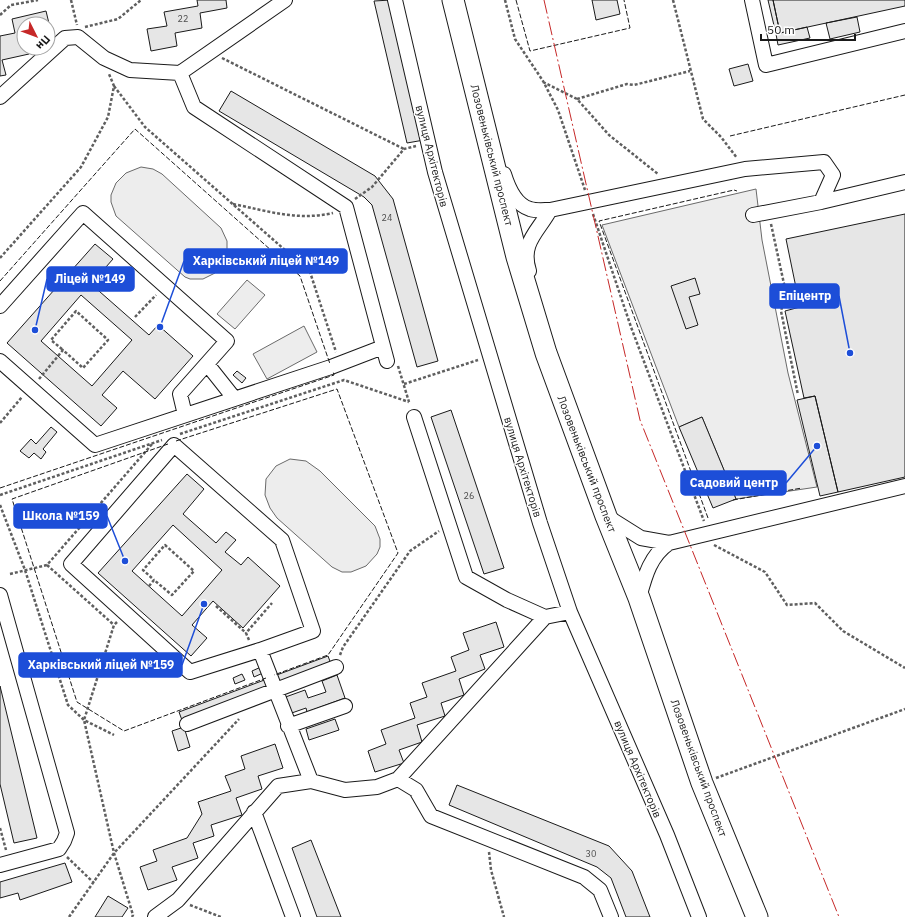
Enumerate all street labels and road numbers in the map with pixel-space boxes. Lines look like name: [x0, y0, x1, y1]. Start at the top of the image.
street label: Лозовеньківський проспект: [468, 83, 516, 227]
street label: вулиця Архітекторів: [413, 104, 451, 208]
street label: Лозовеньківський проспект: [554, 394, 620, 534]
street label: вулиця Архітекторів: [501, 415, 545, 519]
street label: Лозовеньківський проспект: [668, 697, 730, 839]
street label: вулиця Архітекторів: [611, 718, 665, 820]

